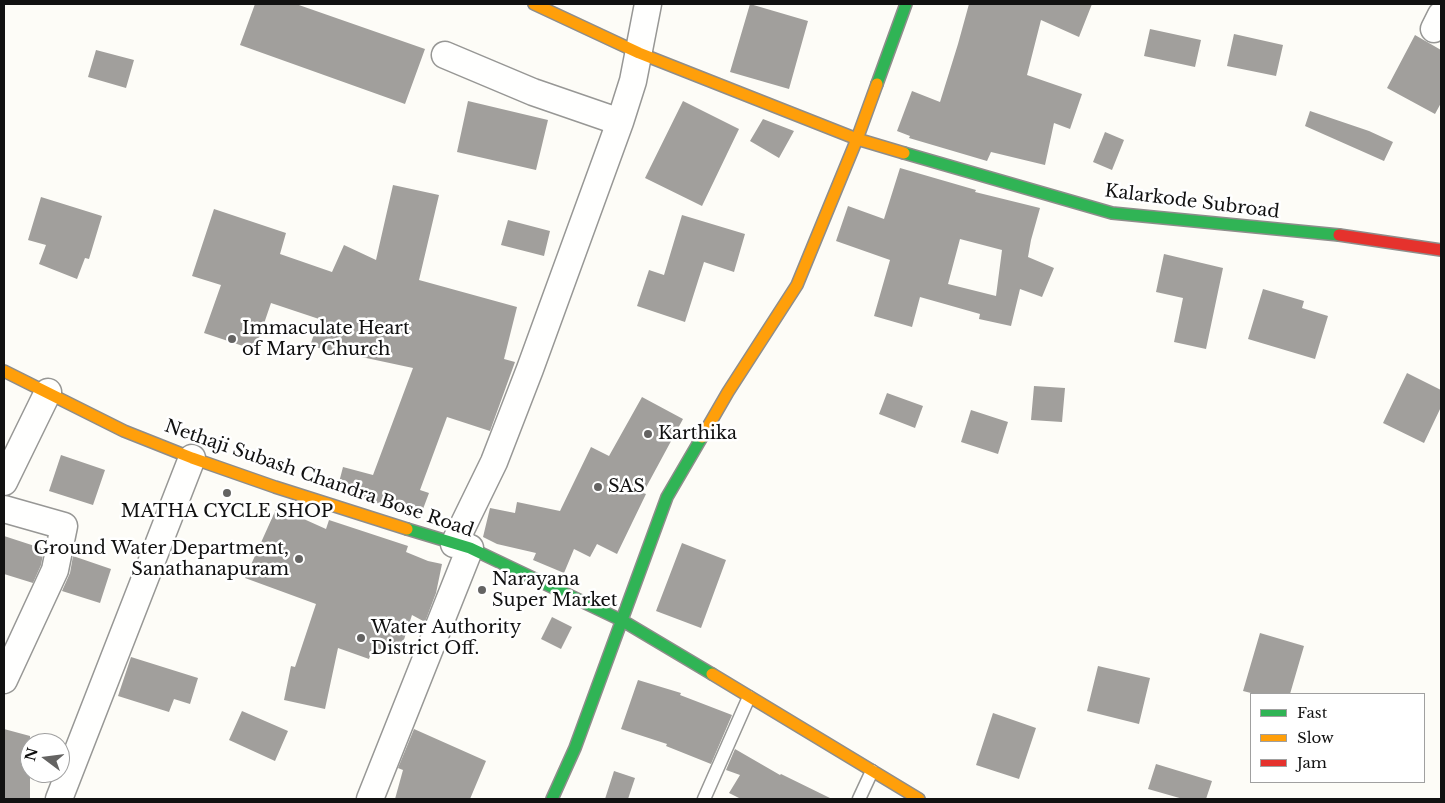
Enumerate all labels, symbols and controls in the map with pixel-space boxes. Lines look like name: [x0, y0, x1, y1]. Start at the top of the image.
street label: Kalarkode Subroad: [1103, 181, 1281, 223]
place label: Immaculate Heart of Mary Church: [242, 318, 410, 360]
marker: Immaculate Heart of Mary Church: [226, 333, 238, 345]
street label: Nethaji Subash Chandra Bose Road: [162, 416, 476, 542]
place label: Karthika: [658, 423, 737, 445]
marker: Karthika: [642, 428, 654, 440]
place label: SAS: [608, 476, 645, 498]
marker: SAS: [592, 481, 604, 493]
marker: MATHA CYCLE SHOP: [221, 487, 233, 499]
place label: MATHA CYCLE SHOP: [121, 501, 333, 523]
place label: Ground Water Department, Sanathanapuram: [33, 538, 289, 580]
marker: Ground Water Department, Sanathanapuram: [293, 553, 305, 565]
place label: Narayana Super Market: [492, 569, 618, 612]
marker: Narayana Super Market: [476, 584, 488, 596]
place label: Water Authority District Off.: [371, 617, 521, 660]
marker: Water Authority District Off.: [355, 632, 367, 644]
legend: [1250, 693, 1425, 783]
text: Fast: [1297, 703, 1327, 722]
text: Slow: [1297, 728, 1334, 747]
north arrow: [20, 733, 70, 783]
text: N: [21, 746, 42, 763]
text: Jam: [1297, 753, 1327, 772]

